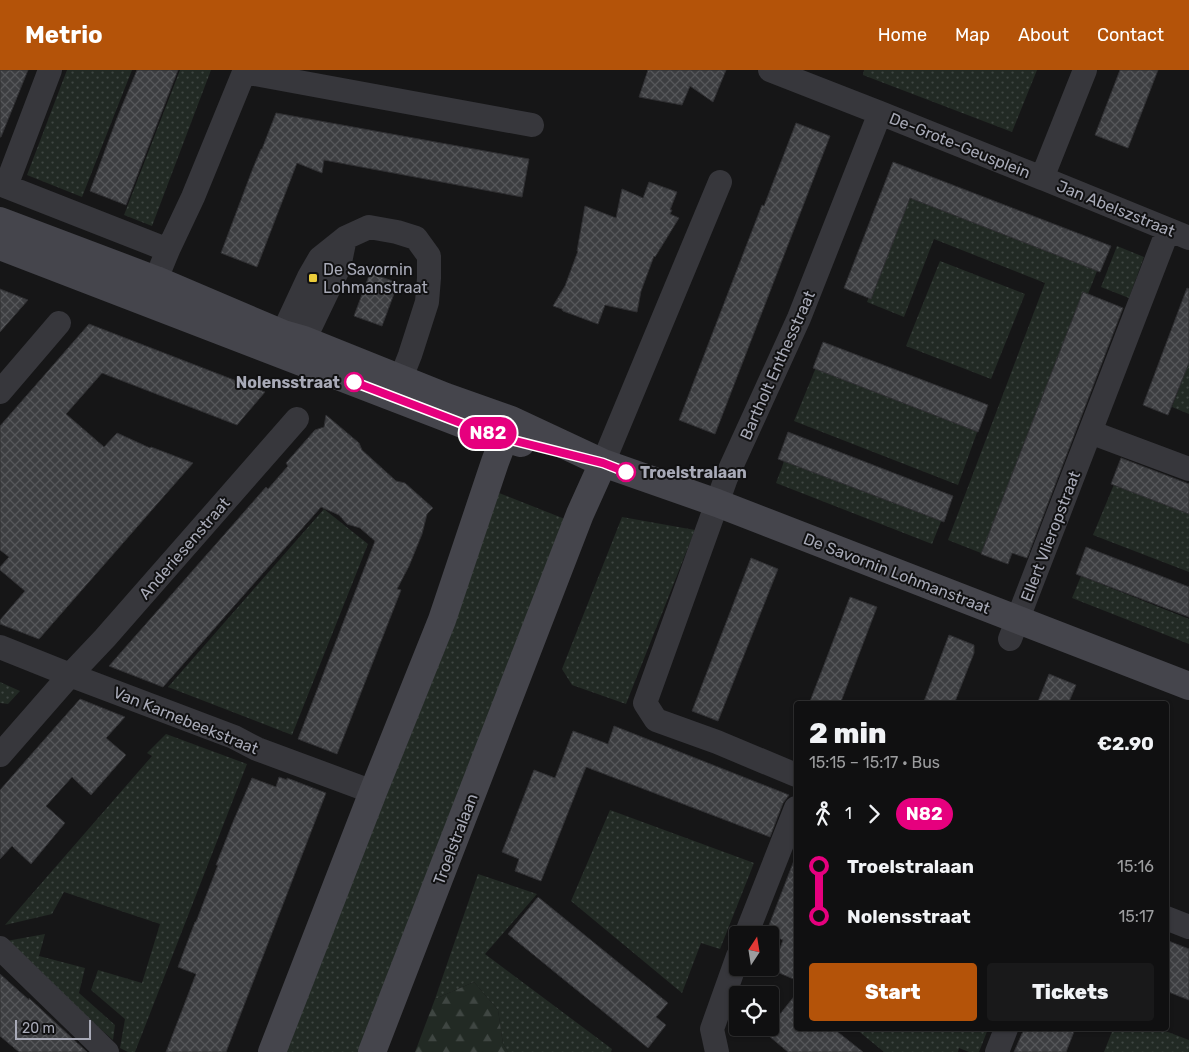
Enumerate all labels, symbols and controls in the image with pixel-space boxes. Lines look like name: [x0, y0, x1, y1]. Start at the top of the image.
text: Metrio: [25, 21, 103, 49]
text: Home: [878, 24, 927, 46]
text: Map: [955, 24, 990, 46]
text: About: [1018, 24, 1069, 46]
text: Contact: [1097, 24, 1164, 46]
street label: De-Grote-Geusplein: [887, 109, 1033, 182]
street label: Jan Abelszstraat: [1054, 176, 1178, 241]
place label: De Savornin Lohmanstraat: [323, 260, 428, 297]
marker: De Savornin Lohmanstraat: [307, 272, 319, 284]
street label: Bartholt Enthesstraat: [736, 288, 819, 443]
marker: Nolensstraat: [344, 372, 364, 392]
place label: Nolensstraat: [236, 373, 341, 392]
line badge: N82: [459, 417, 517, 449]
text: N82: [470, 422, 506, 444]
marker: Troelstralaan: [616, 462, 636, 482]
place label: Troelstralaan: [640, 463, 747, 482]
street label: Ellert Vlieropstraat: [1017, 468, 1084, 604]
street label: Anderiesenstraat: [135, 493, 234, 603]
street label: De Savornin Lohmanstraat: [801, 529, 993, 618]
street label: Van Karnebeekstraat: [110, 683, 261, 758]
text: 2 min: [809, 717, 886, 750]
text: €2.90: [1097, 732, 1154, 755]
text: 15:15 – 15:17 · Bus: [809, 753, 940, 772]
street label: Troelstralaan: [429, 791, 482, 888]
icon: walk: [809, 800, 837, 828]
icon: forward: [860, 800, 888, 828]
text: N82: [906, 803, 943, 825]
text: 1: [845, 804, 852, 823]
text: Troelstralaan: [847, 855, 974, 878]
text: 15:16: [1117, 857, 1154, 876]
text: Nolensstraat: [847, 905, 971, 928]
text: 15:17: [1118, 907, 1154, 926]
north arrow: [729, 926, 779, 976]
map controls: [729, 926, 779, 1036]
button: Start: [809, 963, 977, 1021]
button: Tickets: [987, 963, 1154, 1021]
button: locate: [729, 986, 779, 1036]
scale bar: [15, 1017, 91, 1040]
text: 20 m: [22, 1020, 55, 1037]

